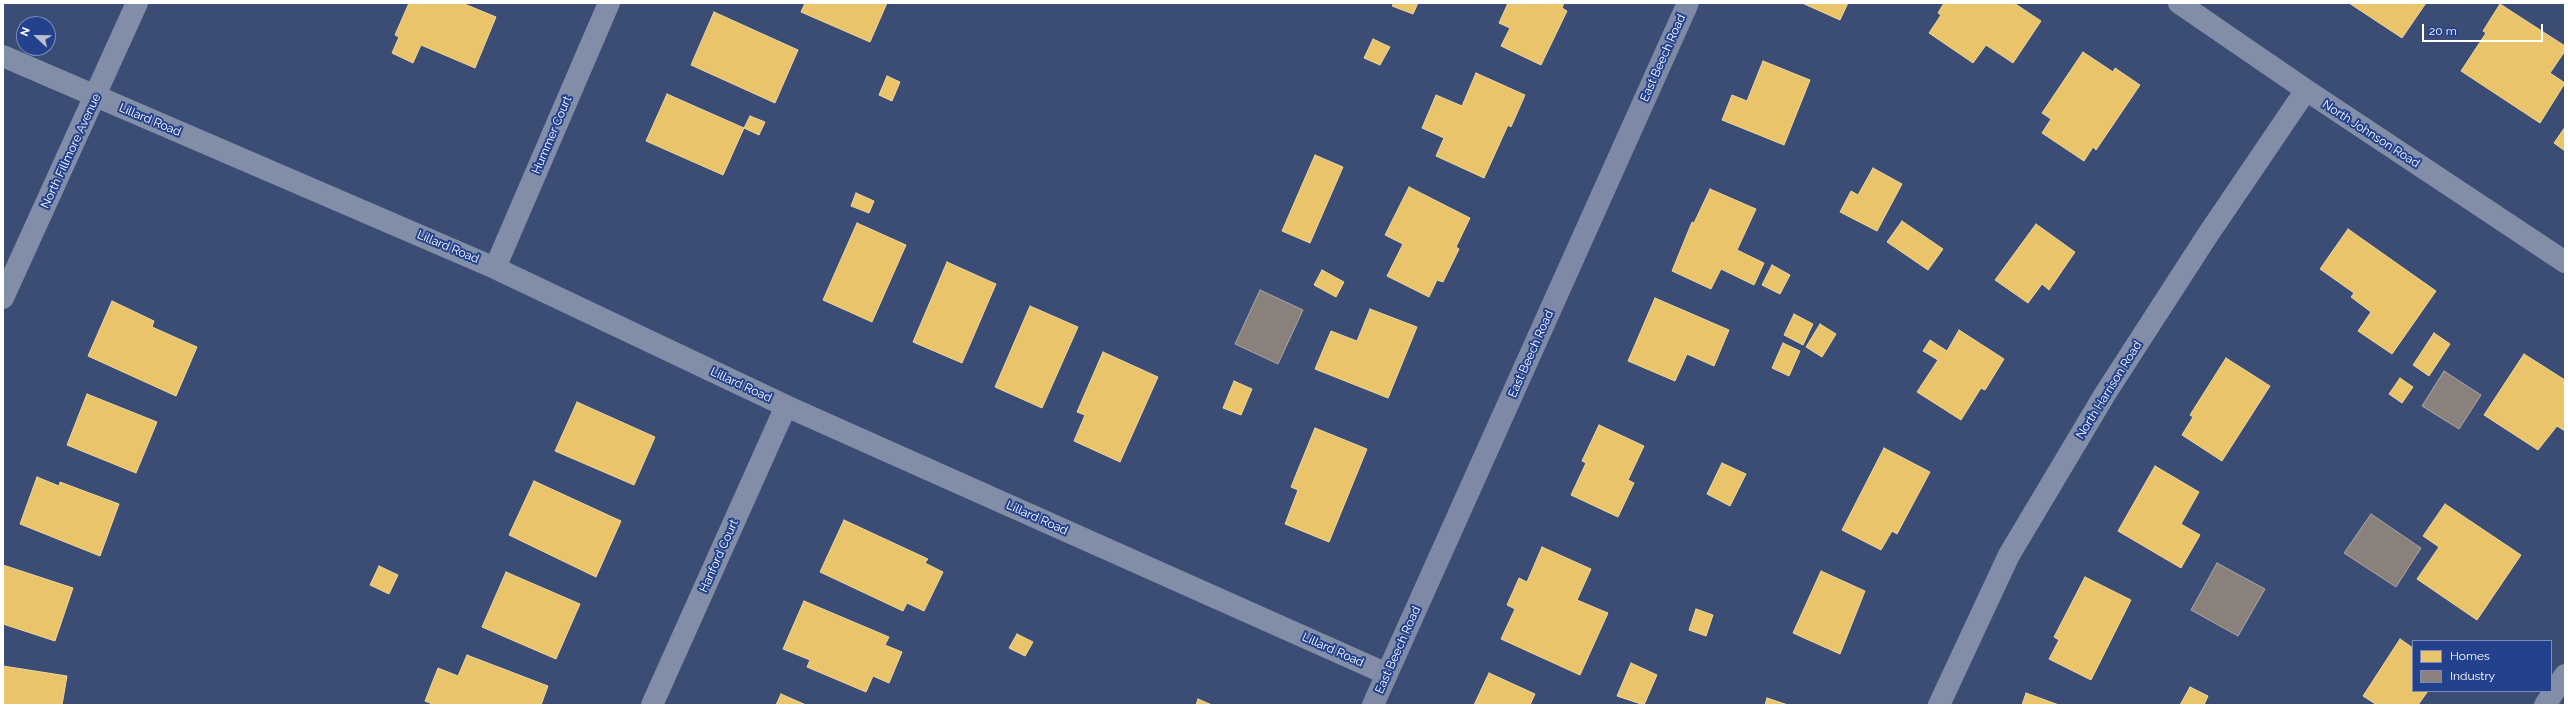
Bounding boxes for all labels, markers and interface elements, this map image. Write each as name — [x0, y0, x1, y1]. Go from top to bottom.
street label: East Beech Road — [1637, 12, 1689, 104]
north arrow — [16, 16, 56, 56]
scale bar — [2424, 16, 2545, 42]
text: 20 m — [2429, 24, 2457, 38]
text: N — [18, 25, 33, 38]
street label: North Fillmore Avenue — [38, 91, 104, 211]
street label: Hummer Court — [529, 94, 575, 176]
street label: North Johnson Road — [2320, 97, 2422, 171]
street label: Lillard Road — [117, 100, 183, 140]
street label: Lillard Road — [415, 227, 481, 267]
street label: East Beech Road — [1505, 308, 1557, 400]
street label: North Harrison Road — [2073, 338, 2145, 442]
street label: Lillard Road — [708, 365, 774, 405]
street label: Lillard Road — [1004, 498, 1070, 538]
street label: Hanford Court — [696, 517, 742, 595]
street label: East Beech Road — [1372, 604, 1424, 696]
street label: Lillard Road — [1300, 630, 1366, 670]
legend — [2412, 640, 2552, 692]
text: Homes — [2450, 649, 2490, 663]
text: Industry — [2450, 669, 2495, 683]

